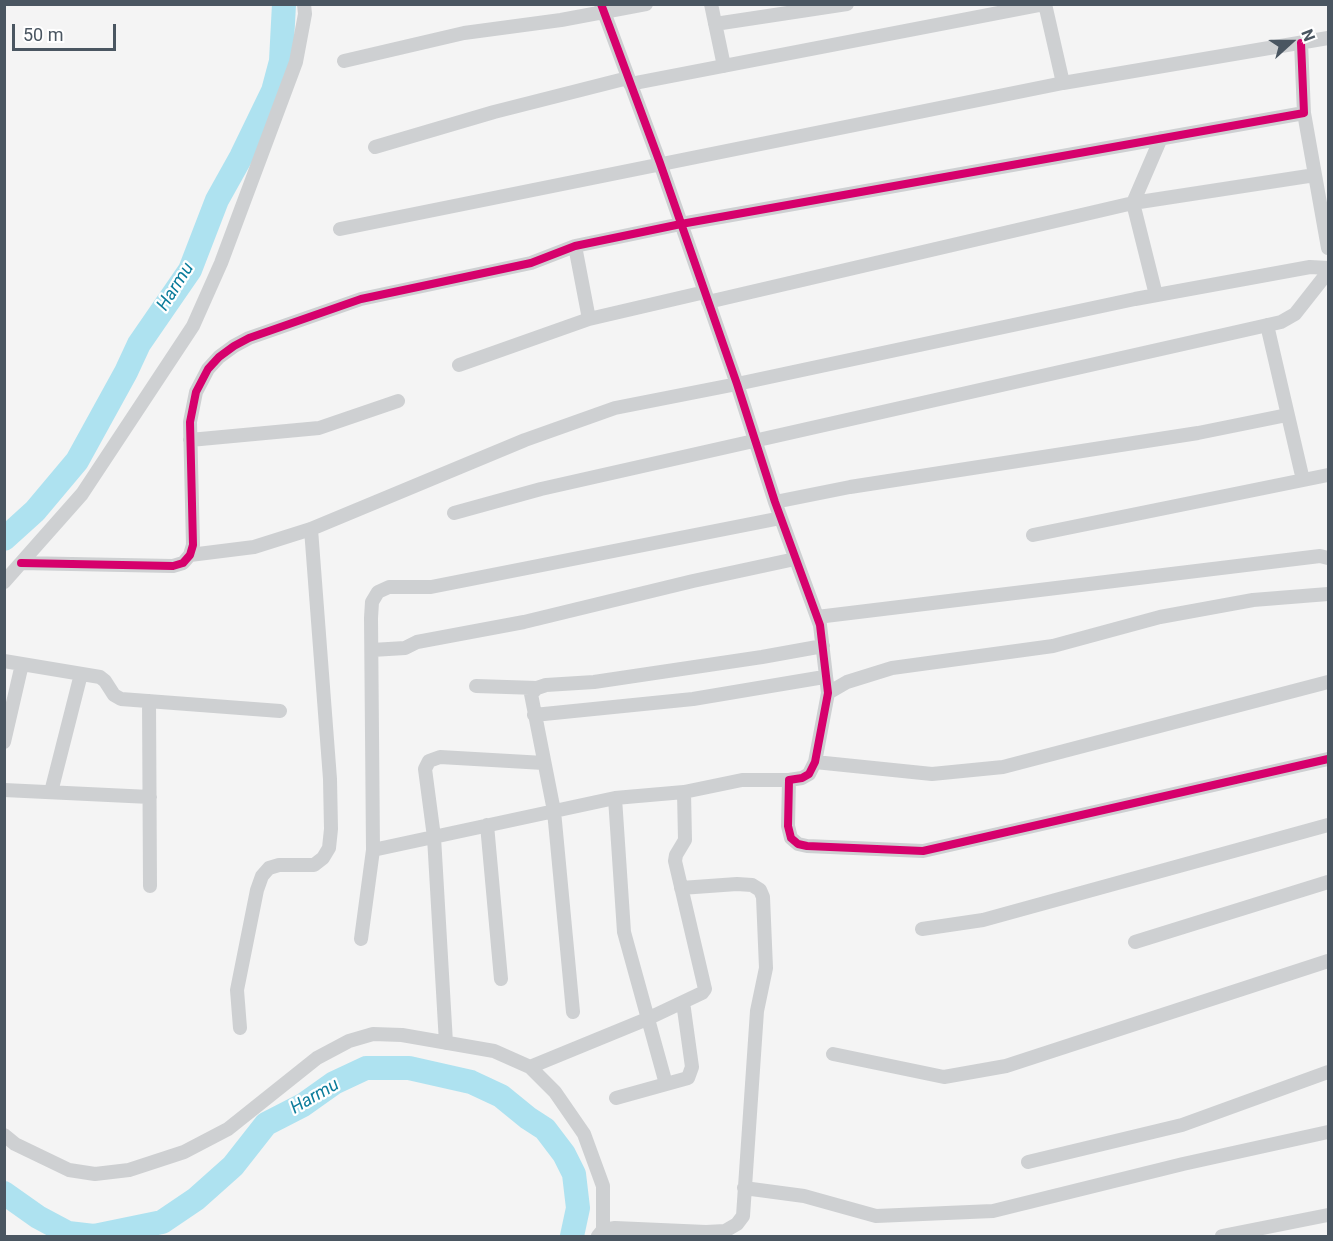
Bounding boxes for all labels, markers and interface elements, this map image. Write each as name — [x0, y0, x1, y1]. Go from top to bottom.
scale bar — [15, 12, 118, 50]
north arrow — [1261, 12, 1321, 72]
text: 50 m — [23, 24, 63, 45]
text: N — [1297, 27, 1319, 44]
water label: Harmu — [153, 259, 199, 315]
water label: Harmu — [287, 1074, 343, 1120]

